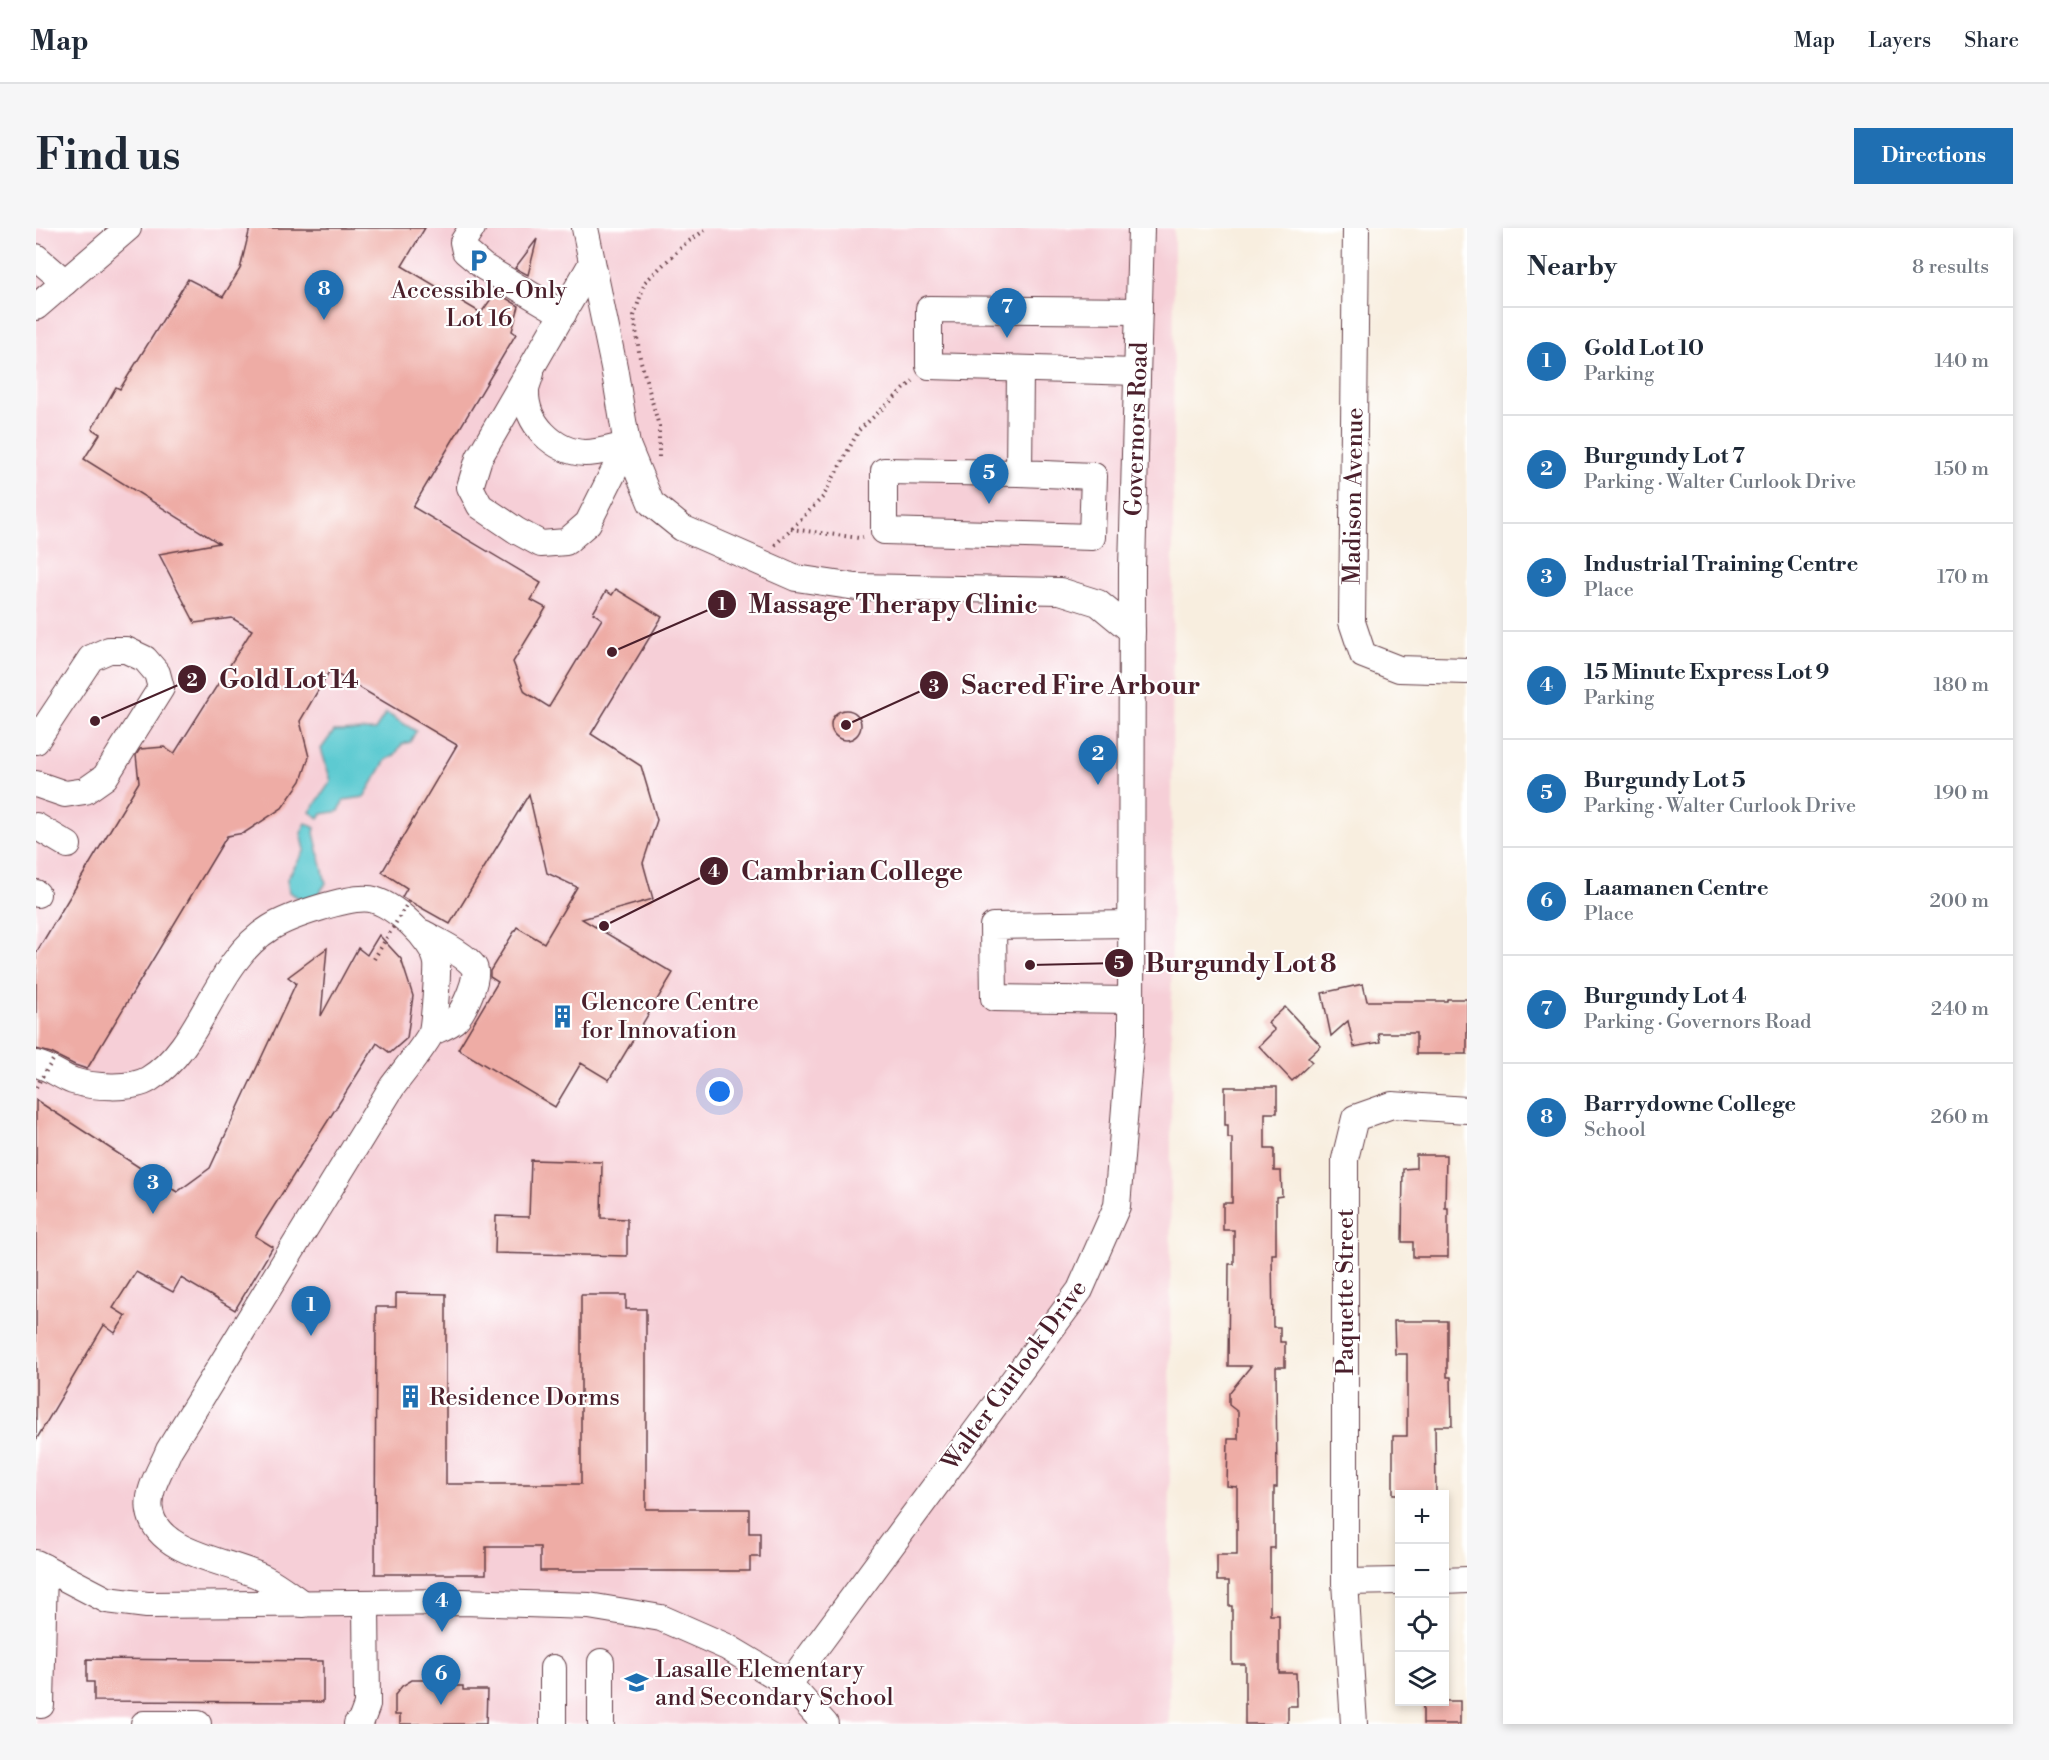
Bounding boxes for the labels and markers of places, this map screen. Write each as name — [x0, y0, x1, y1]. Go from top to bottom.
parking icon: Accessible-Only Lot 16 — [466, 247, 492, 273]
pin: 8 — [304, 270, 344, 320]
place label: Accessible-Only Lot 16 — [390, 276, 567, 334]
pin: 7 — [988, 288, 1026, 338]
pin: 5 — [970, 454, 1008, 504]
callout: Massage Therapy Clinic — [707, 582, 1050, 626]
callout: Gold Lot 14 — [177, 657, 370, 701]
callout: Sacred Fire Arbour — [919, 663, 1212, 707]
pin: 2 — [1078, 736, 1118, 785]
callout: Cambrian College — [699, 849, 975, 893]
callout: Burgundy Lot 8 — [1104, 941, 1349, 985]
place label: Glencore Centre for Innovation — [581, 988, 759, 1046]
building icon: Glencore Centre for Innovation — [550, 1003, 576, 1029]
pin: 3 — [134, 1164, 172, 1214]
pin: 1 — [292, 1286, 330, 1336]
place label: Residence Dorms — [429, 1383, 620, 1413]
building icon: Residence Dorms — [398, 1384, 424, 1410]
pin: 4 — [422, 1582, 462, 1632]
place label: Lasalle Elementary and Secondary School — [655, 1655, 894, 1713]
pin: 6 — [422, 1656, 460, 1705]
school or university icon: Lasalle Elementary and Secondary School — [624, 1670, 650, 1696]

